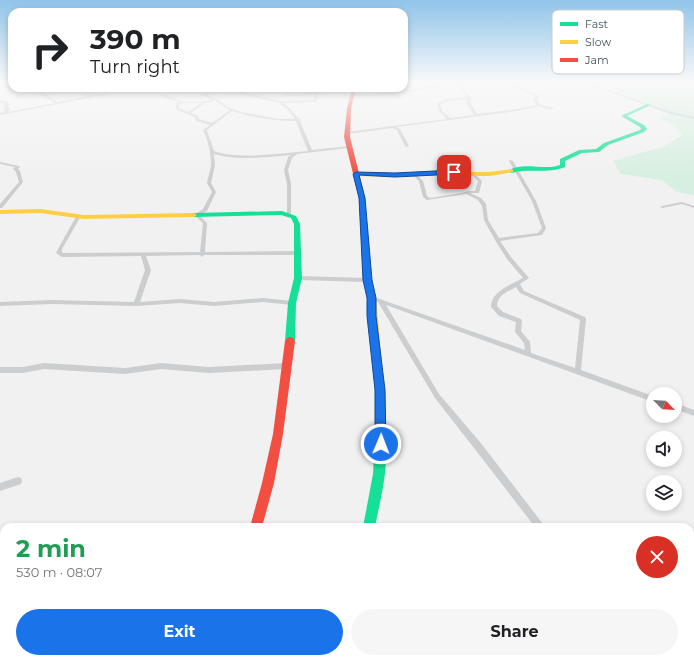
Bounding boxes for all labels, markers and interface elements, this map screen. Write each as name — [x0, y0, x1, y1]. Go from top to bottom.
legend — [552, 10, 684, 74]
text: Fast — [585, 17, 609, 31]
text: 390 m — [90, 22, 181, 56]
icon: right — [24, 24, 76, 76]
text: Slow — [585, 35, 611, 49]
text: Jam — [584, 53, 609, 67]
text: Turn right — [90, 56, 180, 78]
pin — [437, 155, 471, 189]
icon: arrive — [443, 161, 465, 183]
north arrow — [646, 387, 682, 423]
map controls — [646, 387, 682, 511]
position arrow — [360, 423, 402, 465]
button: sound — [646, 431, 682, 467]
button: layers — [646, 475, 682, 511]
text: 2 min — [16, 534, 86, 563]
button: close — [636, 536, 678, 578]
text: 530 m · 08:07 — [16, 564, 102, 580]
button: Exit — [16, 609, 343, 655]
button: Share — [351, 609, 678, 655]

